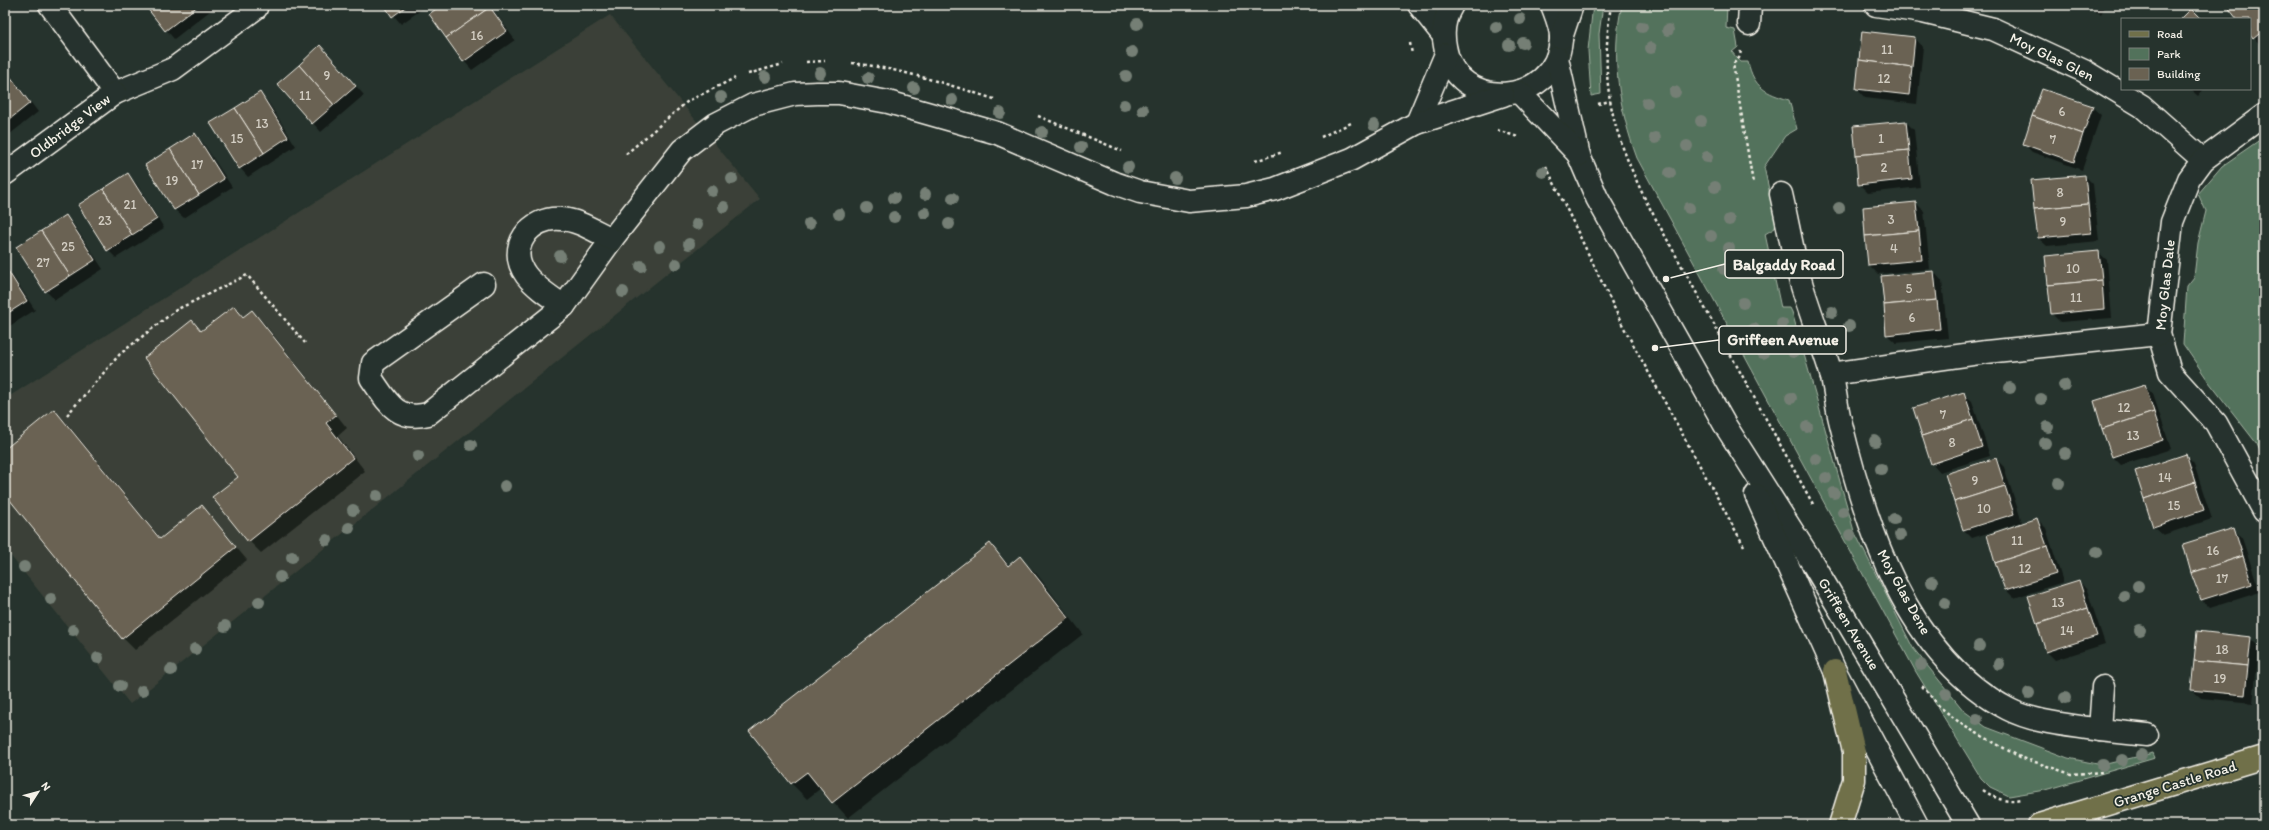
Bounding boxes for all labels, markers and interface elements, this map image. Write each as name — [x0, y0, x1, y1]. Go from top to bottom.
legend — [2121, 18, 2251, 90]
text: Road — [2157, 27, 2183, 41]
house number: 16 — [471, 28, 484, 43]
street label: Moy Glas Glen — [2007, 29, 2097, 85]
house number: 11 — [1881, 42, 1893, 57]
text: Park — [2157, 47, 2181, 61]
text: Building — [2157, 67, 2201, 81]
house number: 9 — [324, 68, 331, 83]
house number: 12 — [1878, 71, 1891, 86]
house number: 11 — [299, 88, 311, 103]
street label: Oldbridge View — [26, 90, 114, 162]
house number: 6 — [2059, 104, 2066, 119]
house number: 13 — [255, 116, 269, 131]
house number: 15 — [231, 131, 244, 146]
house number: 1 — [1878, 131, 1884, 146]
house number: 7 — [2050, 132, 2057, 147]
house number: 17 — [191, 157, 204, 172]
house number: 2 — [1881, 160, 1888, 175]
house number: 19 — [166, 173, 179, 188]
house number: 8 — [2056, 185, 2064, 200]
house number: 21 — [124, 197, 136, 212]
house number: 3 — [1887, 212, 1895, 227]
house number: 23 — [98, 213, 112, 228]
house number: 9 — [2060, 214, 2067, 229]
house number: 25 — [61, 239, 75, 254]
street label: Moy Glas Dale — [2151, 239, 2179, 331]
house number: 4 — [1890, 241, 1898, 256]
callout: Balgaddy Road — [1725, 250, 1843, 278]
house number: 27 — [36, 255, 50, 270]
text: Balgaddy Road — [1733, 255, 1836, 275]
house number: 10 — [2066, 261, 2080, 276]
house number: 5 — [1906, 281, 1913, 296]
house number: 11 — [2070, 290, 2082, 305]
house number: 6 — [1909, 310, 1916, 325]
callout: Griffeen Avenue — [1719, 326, 1846, 354]
text: Griffeen Avenue — [1727, 330, 1839, 349]
house number: 12 — [2118, 400, 2131, 415]
house number: 7 — [1940, 407, 1947, 422]
house number: 13 — [2126, 428, 2140, 443]
house number: 8 — [1948, 435, 1956, 450]
house number: 14 — [2158, 470, 2172, 485]
house number: 9 — [1972, 473, 1979, 488]
house number: 15 — [2168, 498, 2181, 513]
house number: 10 — [1977, 501, 1991, 516]
house number: 11 — [2011, 533, 2023, 548]
house number: 16 — [2207, 543, 2220, 558]
street label: Moy Glas Dene — [1873, 546, 1935, 638]
house number: 12 — [2019, 561, 2032, 576]
house number: 17 — [2216, 571, 2229, 586]
street label: Griffeen Avenue — [1814, 575, 1884, 673]
house number: 13 — [2051, 595, 2065, 610]
house number: 14 — [2060, 623, 2074, 638]
house number: 18 — [2215, 642, 2229, 657]
house number: 19 — [2214, 671, 2227, 686]
street label: Grange Castle Road — [2111, 757, 2239, 811]
north arrow — [18, 772, 58, 812]
text: N — [38, 780, 53, 793]

